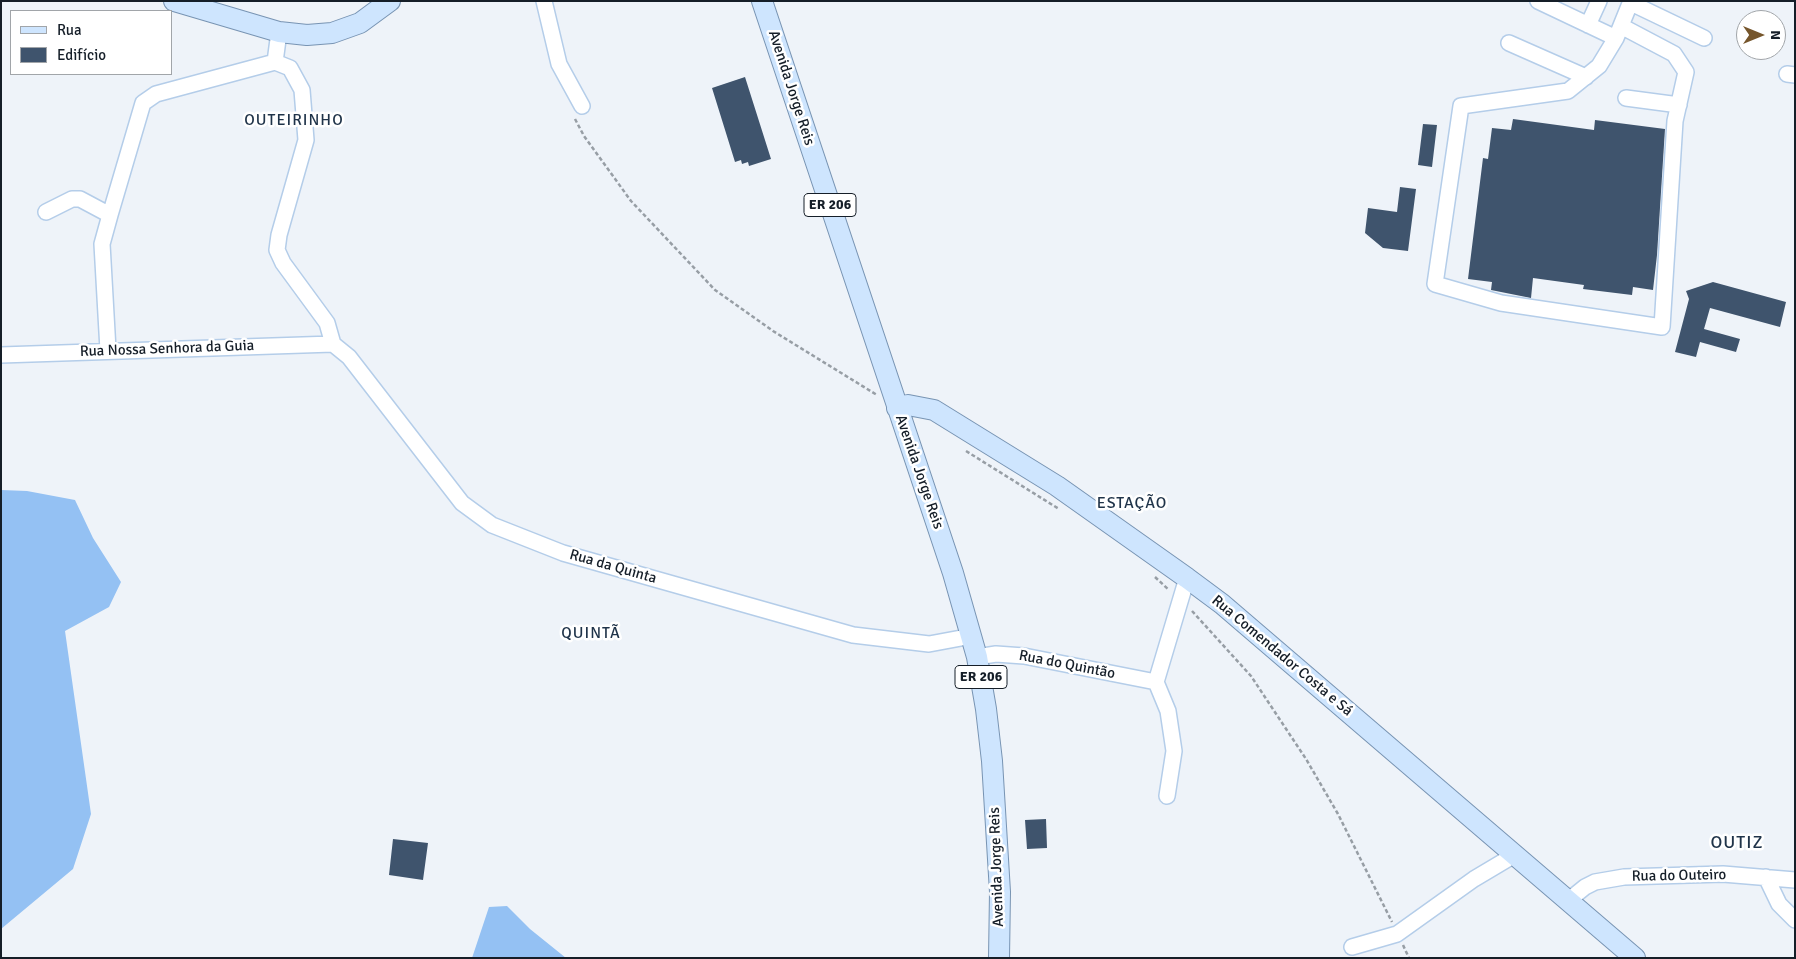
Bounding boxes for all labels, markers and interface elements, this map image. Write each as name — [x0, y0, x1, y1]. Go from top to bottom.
legend — [10, 10, 172, 75]
north arrow — [1736, 10, 1786, 60]
text: Rua — [57, 21, 82, 39]
street label: Avenida Jorge Reis — [764, 28, 818, 148]
text: N — [1767, 30, 1784, 40]
text: Edifício — [57, 46, 106, 64]
district label: OUTEIRINHO — [243, 111, 345, 131]
road number: ER 206 — [804, 194, 856, 216]
street label: Rua Nossa Senhora da Guia — [80, 337, 254, 361]
street label: Avenida Jorge Reis — [891, 412, 947, 532]
district label: ESTAÇÃO — [1096, 494, 1168, 514]
street label: Rua da Quinta — [567, 546, 659, 588]
street label: Rua Comendador Costa e Sá — [1208, 592, 1356, 720]
district label: QUINTÃ — [561, 624, 621, 644]
street label: Rua do Quintão — [1017, 647, 1117, 683]
road number: ER 206 — [955, 666, 1007, 689]
street label: Avenida Jorge Reis — [986, 807, 1008, 927]
district label: OUTIZ — [1710, 832, 1764, 854]
street label: Rua do Outeiro — [1632, 866, 1726, 886]

